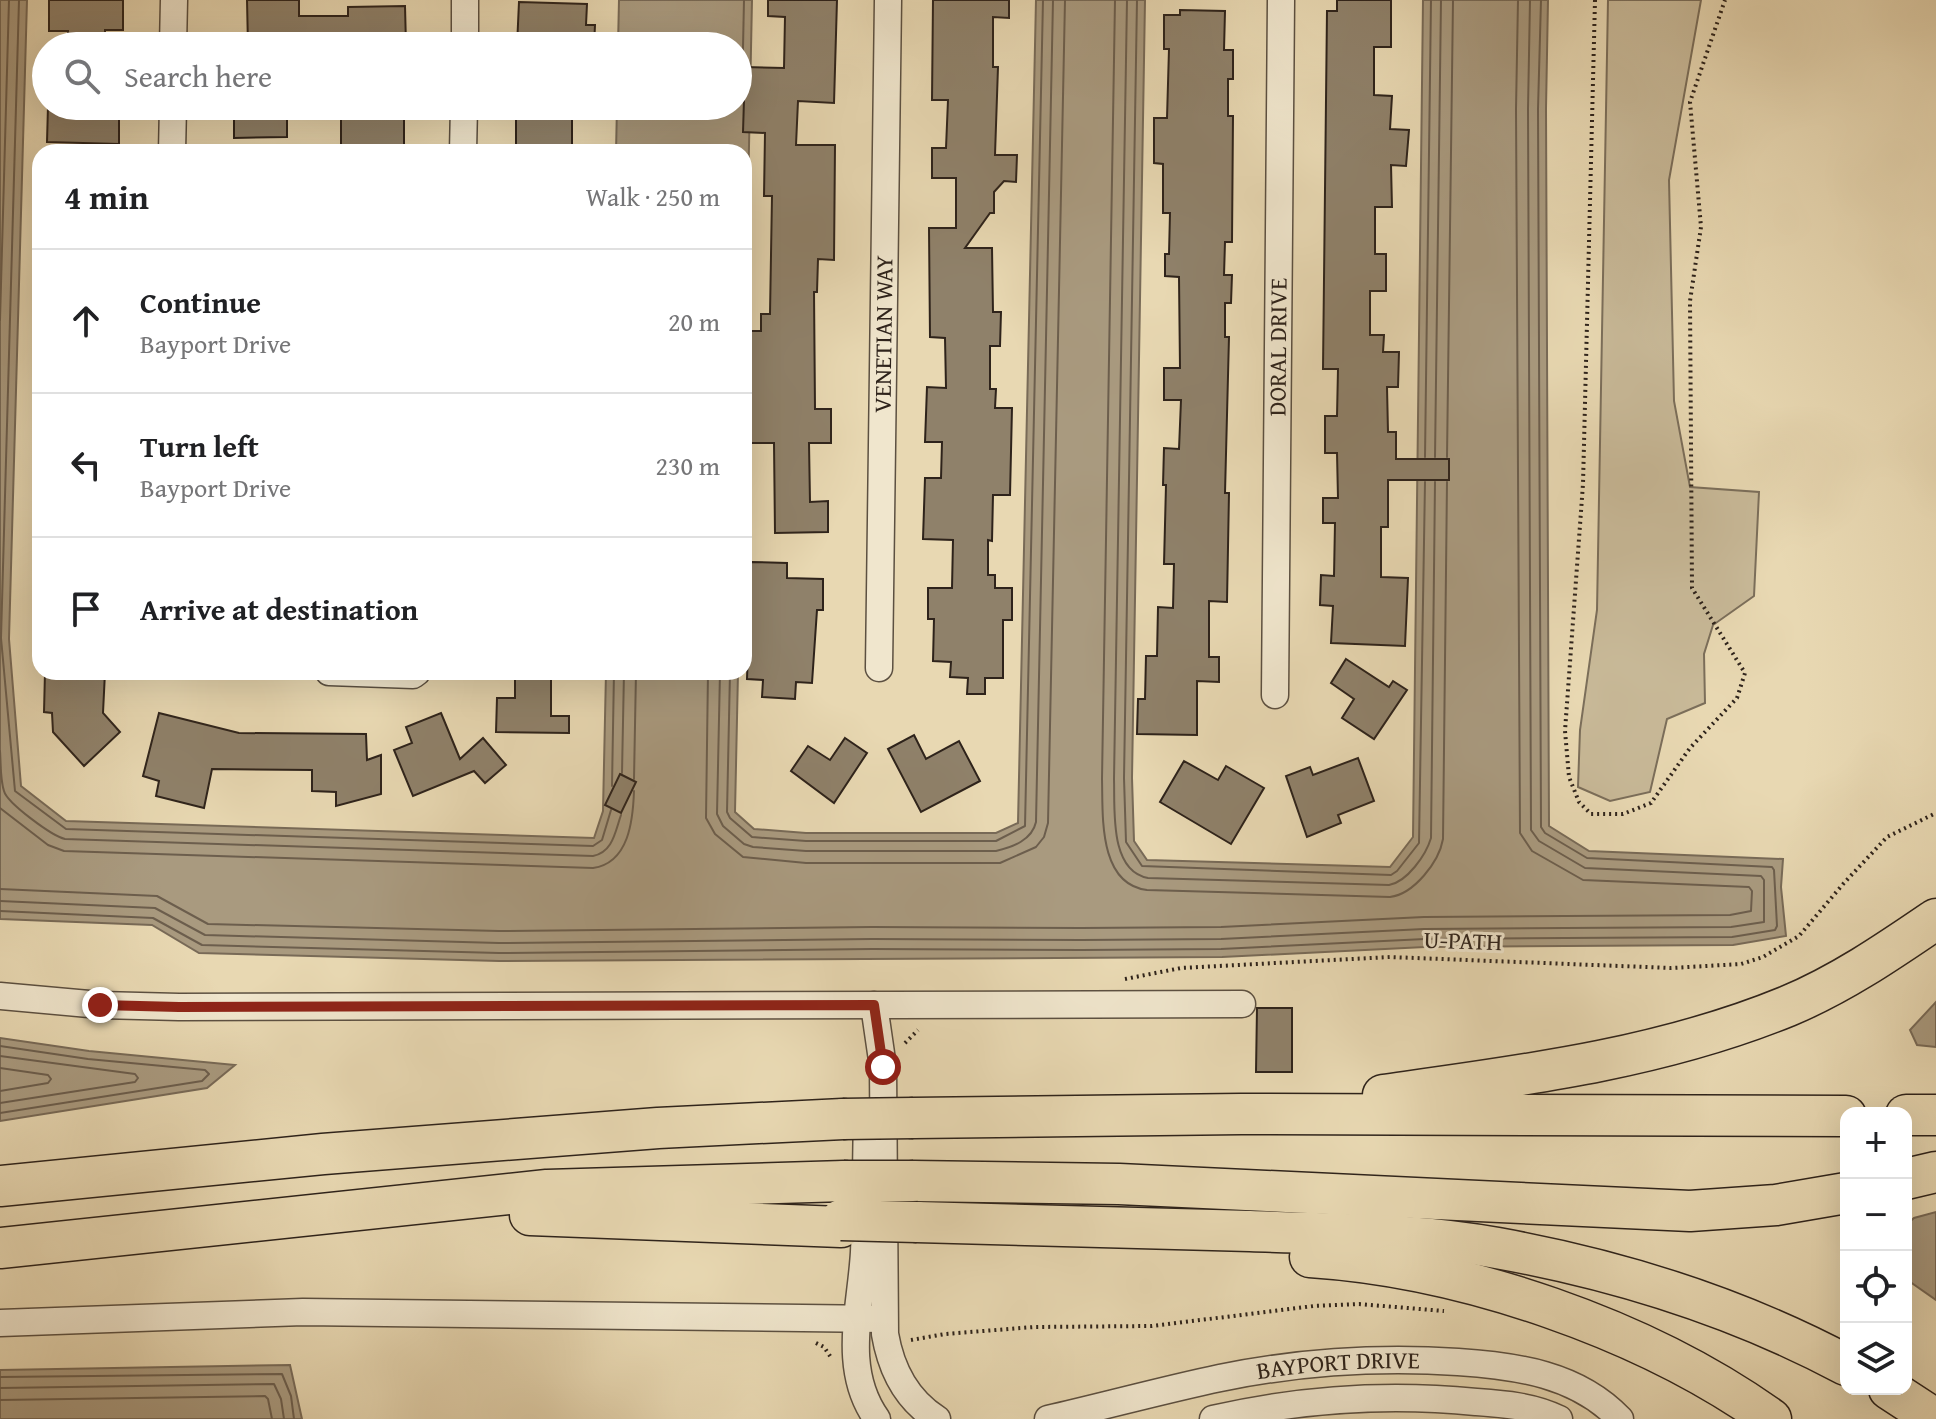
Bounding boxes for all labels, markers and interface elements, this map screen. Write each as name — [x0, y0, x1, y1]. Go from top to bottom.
search box — [32, 32, 752, 120]
icon: search — [60, 54, 104, 98]
text: Search here — [124, 54, 272, 98]
text: 4 min — [64, 172, 149, 221]
text: Walk · 250 m — [586, 177, 720, 216]
street label: VENETIAN WAY — [864, 255, 902, 413]
street label: DORAL DRIVE — [1259, 278, 1296, 416]
text: Continue — [140, 280, 261, 324]
icon: ahead — [64, 299, 108, 343]
text: 20 m — [668, 302, 720, 341]
text: Bayport Drive — [140, 324, 291, 363]
text: Turn left — [140, 424, 259, 468]
icon: left — [64, 443, 108, 487]
text: 230 m — [655, 446, 720, 485]
text: Bayport Drive — [140, 468, 291, 507]
icon: arrive — [64, 587, 108, 631]
text: Arrive at destination — [140, 587, 418, 631]
street label: U-PATH — [1423, 922, 1503, 959]
route end — [82, 987, 118, 1023]
route start — [865, 1049, 901, 1085]
map controls — [1840, 1107, 1912, 1395]
button: + — [1840, 1107, 1912, 1179]
button: − — [1840, 1179, 1912, 1251]
button: locate — [1840, 1251, 1912, 1323]
button: layers — [1840, 1323, 1912, 1395]
street label: BAYPORT DRIVE — [1254, 1342, 1420, 1388]

